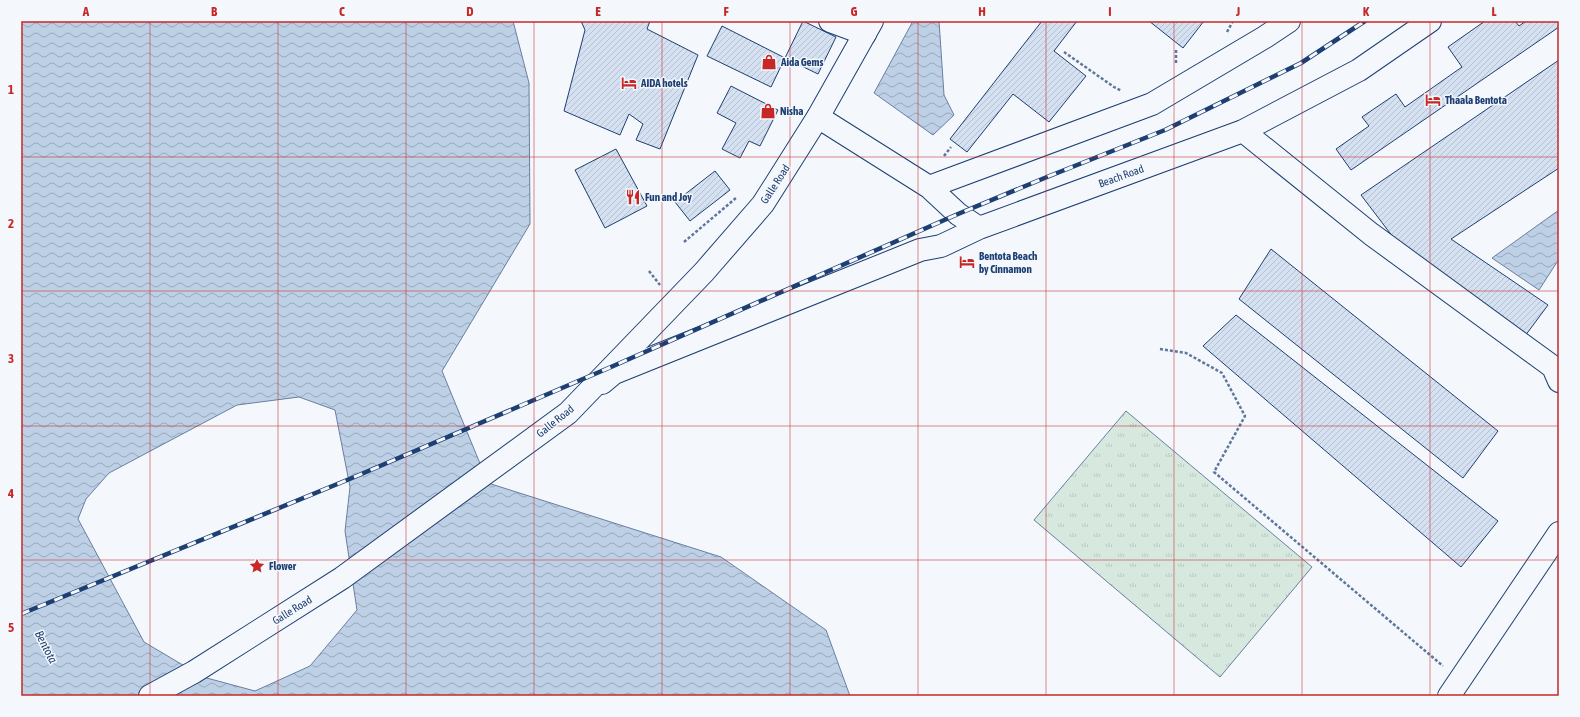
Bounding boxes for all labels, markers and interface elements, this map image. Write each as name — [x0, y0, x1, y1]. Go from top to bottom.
text: A — [82, 4, 90, 19]
text: B — [211, 4, 218, 19]
text: C — [339, 4, 345, 19]
text: D — [466, 4, 474, 19]
text: E — [595, 4, 601, 19]
text: F — [723, 4, 729, 19]
text: G — [851, 4, 858, 19]
text: H — [978, 4, 986, 19]
text: I — [1108, 4, 1112, 19]
text: J — [1235, 4, 1240, 19]
text: K — [1363, 4, 1370, 19]
text: L — [1491, 4, 1497, 19]
shop icon: Aida Gems — [760, 53, 778, 71]
place label: Aida Gems — [780, 56, 823, 68]
hotel icon: AIDA hotels — [620, 74, 638, 92]
place label: AIDA hotels — [640, 77, 688, 89]
text: 1 — [8, 82, 14, 97]
hotel icon: Thaala Bentota — [1424, 91, 1442, 109]
place label: Thaala Bentota — [1445, 94, 1507, 106]
shop icon: Nisha — [759, 102, 777, 120]
place label: Nisha — [780, 105, 803, 117]
street label: Galle Road — [758, 162, 792, 206]
street label: Beach Road — [1097, 162, 1145, 190]
restaurant icon: Fun and Joy — [624, 188, 642, 206]
place label: Fun and Joy — [645, 191, 692, 203]
text: 2 — [8, 216, 14, 231]
place label: Bentota Beach by Cinnamon — [979, 250, 1037, 275]
hotel icon: Bentota Beach by Cinnamon — [958, 253, 976, 271]
text: 3 — [8, 351, 14, 366]
street label: Galle Road — [534, 402, 576, 440]
text: 4 — [7, 486, 14, 501]
place icon: Flower — [248, 557, 266, 575]
place label: Flower — [269, 560, 297, 572]
street label: Galle Road — [270, 593, 314, 627]
text: 5 — [8, 620, 14, 635]
water label: Bentota — [32, 628, 60, 666]

